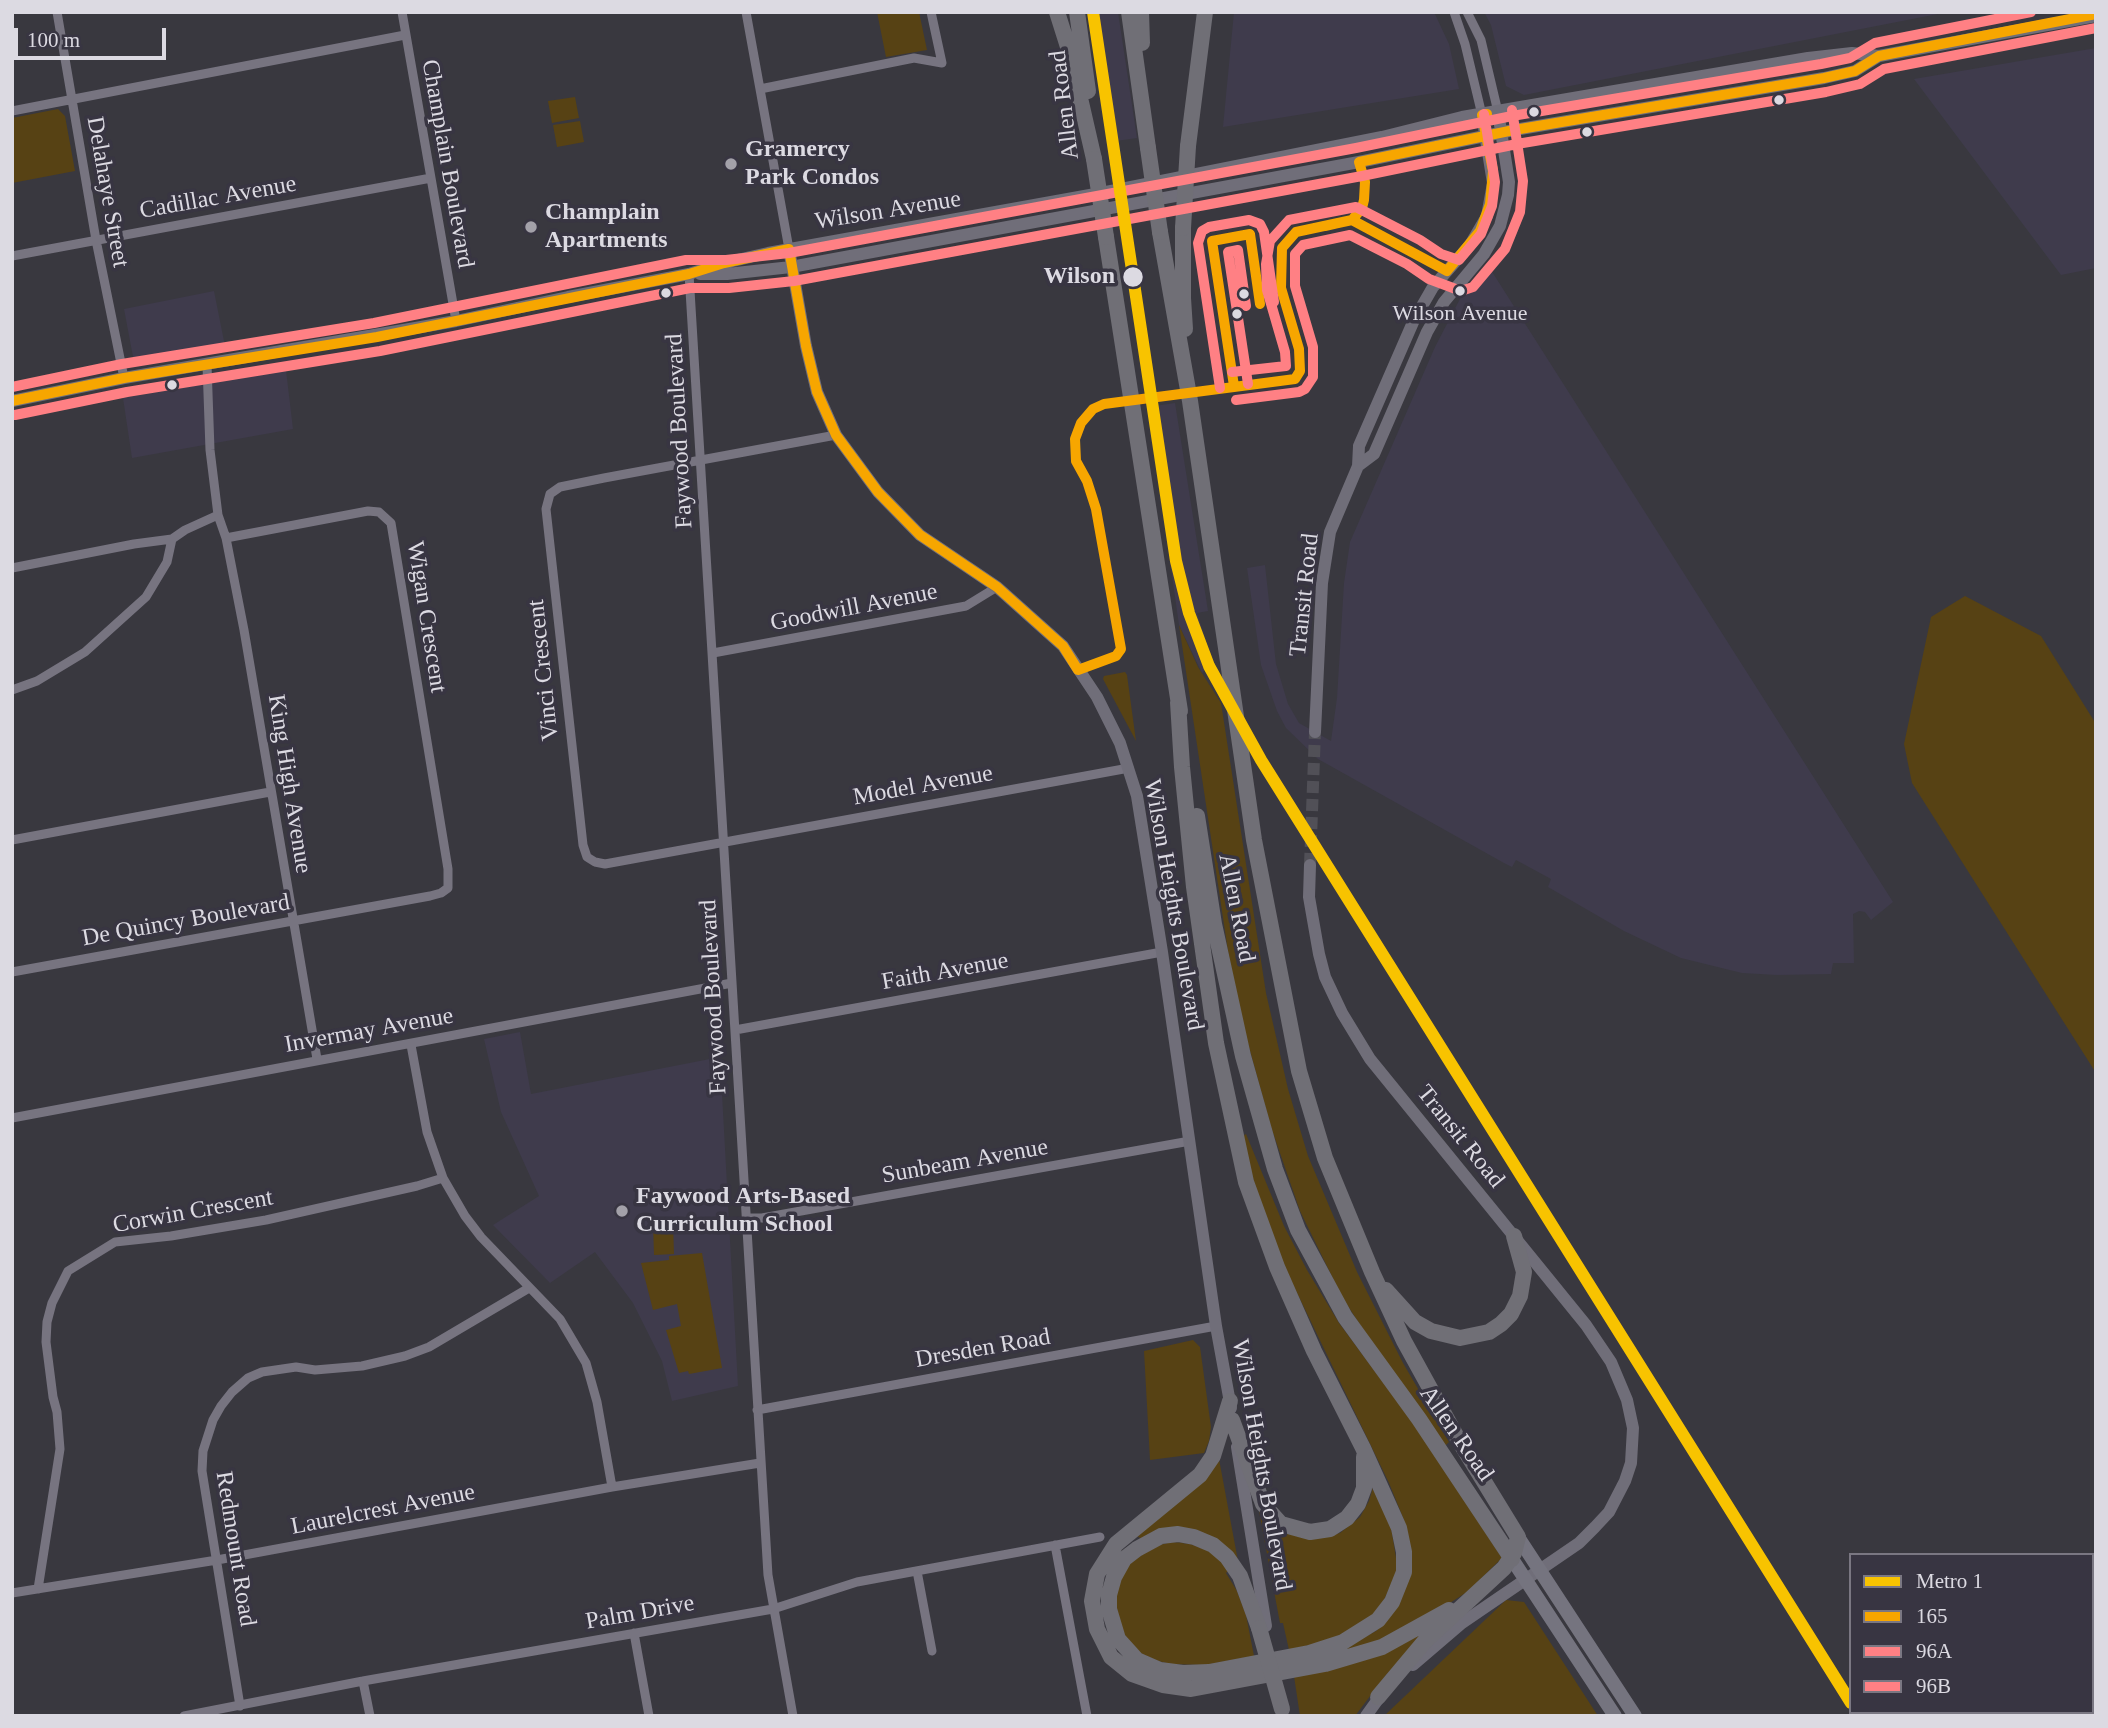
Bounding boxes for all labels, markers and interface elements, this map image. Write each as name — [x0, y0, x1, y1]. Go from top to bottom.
scale bar — [18, 14, 170, 58]
text: 100 m — [27, 28, 80, 52]
street label: Allen Road — [1044, 49, 1086, 161]
street label: Champlain Boulevard — [414, 57, 480, 271]
unlabelled marker — [1772, 93, 1786, 107]
unlabelled marker — [1527, 105, 1541, 119]
street label: Delahaye Street — [80, 114, 134, 270]
unlabelled marker — [1580, 125, 1594, 139]
place label: Gramercy Park Condos — [745, 136, 879, 192]
marker: Gramercy Park Condos — [723, 156, 739, 172]
street label: Cadillac Avenue — [137, 170, 299, 226]
street label: Wilson Avenue — [813, 185, 963, 237]
place label: Champlain Apartments — [545, 199, 668, 255]
marker: Champlain Apartments — [523, 219, 539, 235]
place label: Wilson — [1043, 263, 1115, 291]
marker: Wilson — [1121, 265, 1145, 289]
marker: Wilson Avenue — [1453, 284, 1467, 298]
unlabelled marker — [659, 286, 673, 300]
unlabelled marker — [1237, 287, 1251, 301]
place label: Wilson Avenue — [1393, 301, 1527, 327]
unlabelled marker — [1230, 307, 1244, 321]
street label: Faywood Boulevard — [661, 333, 699, 529]
unlabelled marker — [165, 378, 179, 392]
street label: Transit Road — [1284, 532, 1326, 658]
street label: Wigan Crescent — [400, 539, 452, 695]
street label: Goodwill Avenue — [768, 578, 940, 638]
street label: Vinci Crescent — [522, 598, 566, 742]
street label: King High Avenue — [261, 692, 317, 876]
street label: Model Avenue — [851, 760, 995, 812]
street label: Wilson Heights Boulevard — [1137, 777, 1209, 1033]
street label: Allen Road — [1211, 851, 1261, 965]
street label: De Quincy Boulevard — [80, 889, 292, 953]
street label: Faywood Boulevard — [695, 899, 733, 1095]
street label: Faith Avenue — [879, 947, 1011, 997]
street label: Invermay Avenue — [282, 1002, 456, 1060]
street label: Transit Road — [1410, 1080, 1510, 1194]
street label: Sunbeam Avenue — [880, 1133, 1050, 1191]
place label: Faywood Arts-Based Curriculum School — [636, 1183, 850, 1239]
street label: Corwin Crescent — [111, 1184, 275, 1240]
marker: Faywood Arts-Based Curriculum School — [614, 1203, 630, 1219]
street label: Dresden Road — [913, 1323, 1053, 1375]
street label: Wilson Heights Boulevard — [1225, 1337, 1297, 1593]
street label: Allen Road — [1413, 1381, 1499, 1487]
street label: Redmount Road — [209, 1469, 261, 1629]
street label: Laurelcrest Avenue — [289, 1478, 477, 1542]
legend — [1849, 1553, 2094, 1714]
text: Metro 1 — [1916, 1569, 1983, 1593]
street label: Palm Drive — [583, 1589, 697, 1637]
text: 165 — [1916, 1604, 1948, 1628]
text: 96A — [1916, 1639, 1952, 1663]
text: 96B — [1916, 1674, 1951, 1698]

